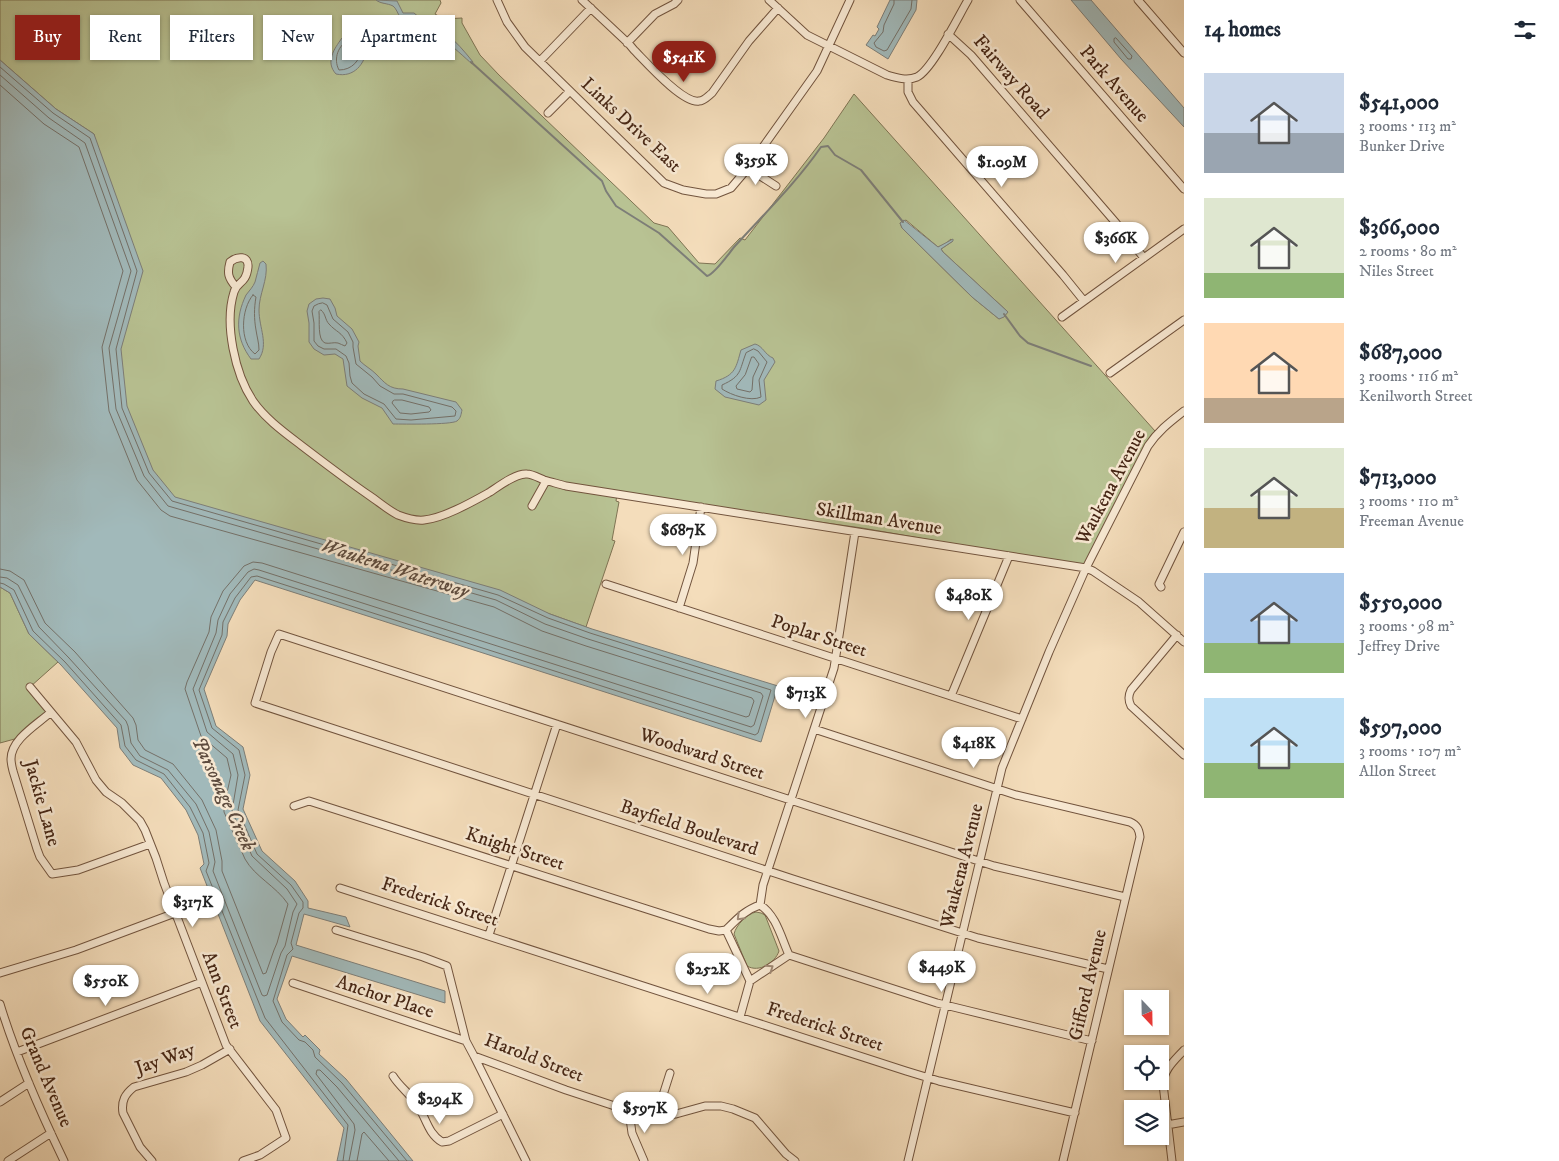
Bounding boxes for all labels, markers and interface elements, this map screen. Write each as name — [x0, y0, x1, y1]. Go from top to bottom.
chip: Buy — [15, 15, 80, 60]
chip: Rent — [90, 15, 160, 60]
chip: Filters — [170, 15, 253, 60]
chip: New — [263, 15, 332, 60]
chip: Apartment — [342, 15, 455, 60]
icon: filters — [1511, 16, 1539, 44]
text: 14 homes — [1204, 17, 1281, 43]
street label: Fairway Road — [968, 30, 1054, 124]
pin: $541K — [649, 41, 719, 83]
street label: Park Avenue — [1074, 41, 1154, 127]
text: $541K — [663, 47, 705, 67]
street label: Links Drive East — [576, 73, 686, 177]
text: $541,000 — [1359, 90, 1439, 116]
icon: home — [1244, 93, 1304, 153]
text: 3 rooms · 113 m² — [1359, 116, 1456, 136]
text: Bunker Drive — [1359, 136, 1445, 156]
pin: $359K — [721, 144, 791, 186]
pin: $1.09M — [961, 146, 1043, 188]
text: $359K — [735, 150, 777, 170]
text: $1.09M — [977, 152, 1027, 172]
text: $366,000 — [1359, 215, 1440, 241]
icon: home — [1244, 218, 1304, 278]
pin: $366K — [1081, 222, 1151, 264]
text: $366K — [1095, 228, 1137, 248]
text: 2 rooms · 80 m² — [1359, 241, 1457, 261]
text: Niles Street — [1359, 261, 1434, 281]
text: $687,000 — [1359, 340, 1442, 366]
icon: home — [1244, 343, 1304, 403]
text: 3 rooms · 116 m² — [1359, 366, 1458, 386]
text: Kenilworth Street — [1359, 386, 1473, 406]
street label: Waukena Avenue — [1070, 425, 1151, 550]
text: $713,000 — [1359, 465, 1437, 491]
icon: home — [1244, 468, 1304, 528]
text: 3 rooms · 110 m² — [1359, 491, 1458, 511]
street label: Skillman Avenue — [815, 498, 944, 540]
text: Freeman Avenue — [1359, 511, 1464, 531]
pin: $687K — [648, 514, 718, 556]
text: $687K — [661, 520, 705, 540]
water label: Waukena Waterway — [318, 533, 473, 605]
pin: $480K — [934, 578, 1004, 621]
text: $480K — [946, 585, 992, 605]
text: $550,000 — [1359, 590, 1442, 616]
icon: home — [1244, 593, 1304, 653]
street label: Poplar Street — [768, 610, 870, 662]
text: 3 rooms · 98 m² — [1359, 616, 1454, 636]
text: Jeffrey Drive — [1359, 636, 1440, 656]
pin: $713K — [771, 676, 841, 719]
text: $713K — [786, 683, 826, 703]
text: $597,000 — [1359, 715, 1442, 741]
icon: home — [1244, 718, 1304, 778]
street label: Woodward Street — [636, 723, 767, 785]
pin: $418K — [939, 726, 1009, 769]
water label: Parsonage Creek — [186, 733, 261, 856]
text: $418K — [952, 733, 996, 753]
text: 3 rooms · 107 m² — [1359, 741, 1461, 761]
street label: Jackie Lane — [18, 755, 65, 849]
text: Allon Street — [1359, 761, 1436, 781]
street label: Bayfield Boulevard — [617, 795, 761, 861]
street label: Waukena Avenue — [935, 801, 989, 932]
street label: Knight Street — [463, 822, 567, 876]
street label: Frederick Street — [379, 872, 501, 932]
pin: $317K — [158, 886, 228, 928]
text: $317K — [173, 892, 213, 912]
one-way arrow — [736, 911, 745, 920]
street label: Gifford Avenue — [1064, 927, 1112, 1043]
street label: Ann Street — [197, 948, 247, 1032]
pin: $449K — [907, 950, 977, 993]
pin: $252K — [673, 952, 743, 995]
text: $449K — [919, 957, 965, 977]
text: $252K — [686, 959, 730, 979]
pin: $550K — [71, 964, 141, 1007]
one-way arrow — [764, 965, 773, 974]
street label: Anchor Place — [333, 970, 437, 1024]
text: $550K — [84, 971, 128, 991]
north arrow — [1124, 990, 1169, 1035]
map controls — [1124, 990, 1169, 1145]
street label: Frederick Street — [764, 997, 886, 1057]
street label: Grand Avenue — [15, 1023, 77, 1131]
street label: Harold Street — [481, 1029, 587, 1087]
street label: Jay Way — [130, 1038, 199, 1081]
button: locate — [1124, 1045, 1169, 1090]
pin: $294K — [405, 1082, 475, 1125]
text: $294K — [417, 1089, 463, 1109]
pin: $597K — [610, 1092, 680, 1134]
text: $597K — [623, 1098, 667, 1118]
button: layers — [1124, 1100, 1169, 1145]

